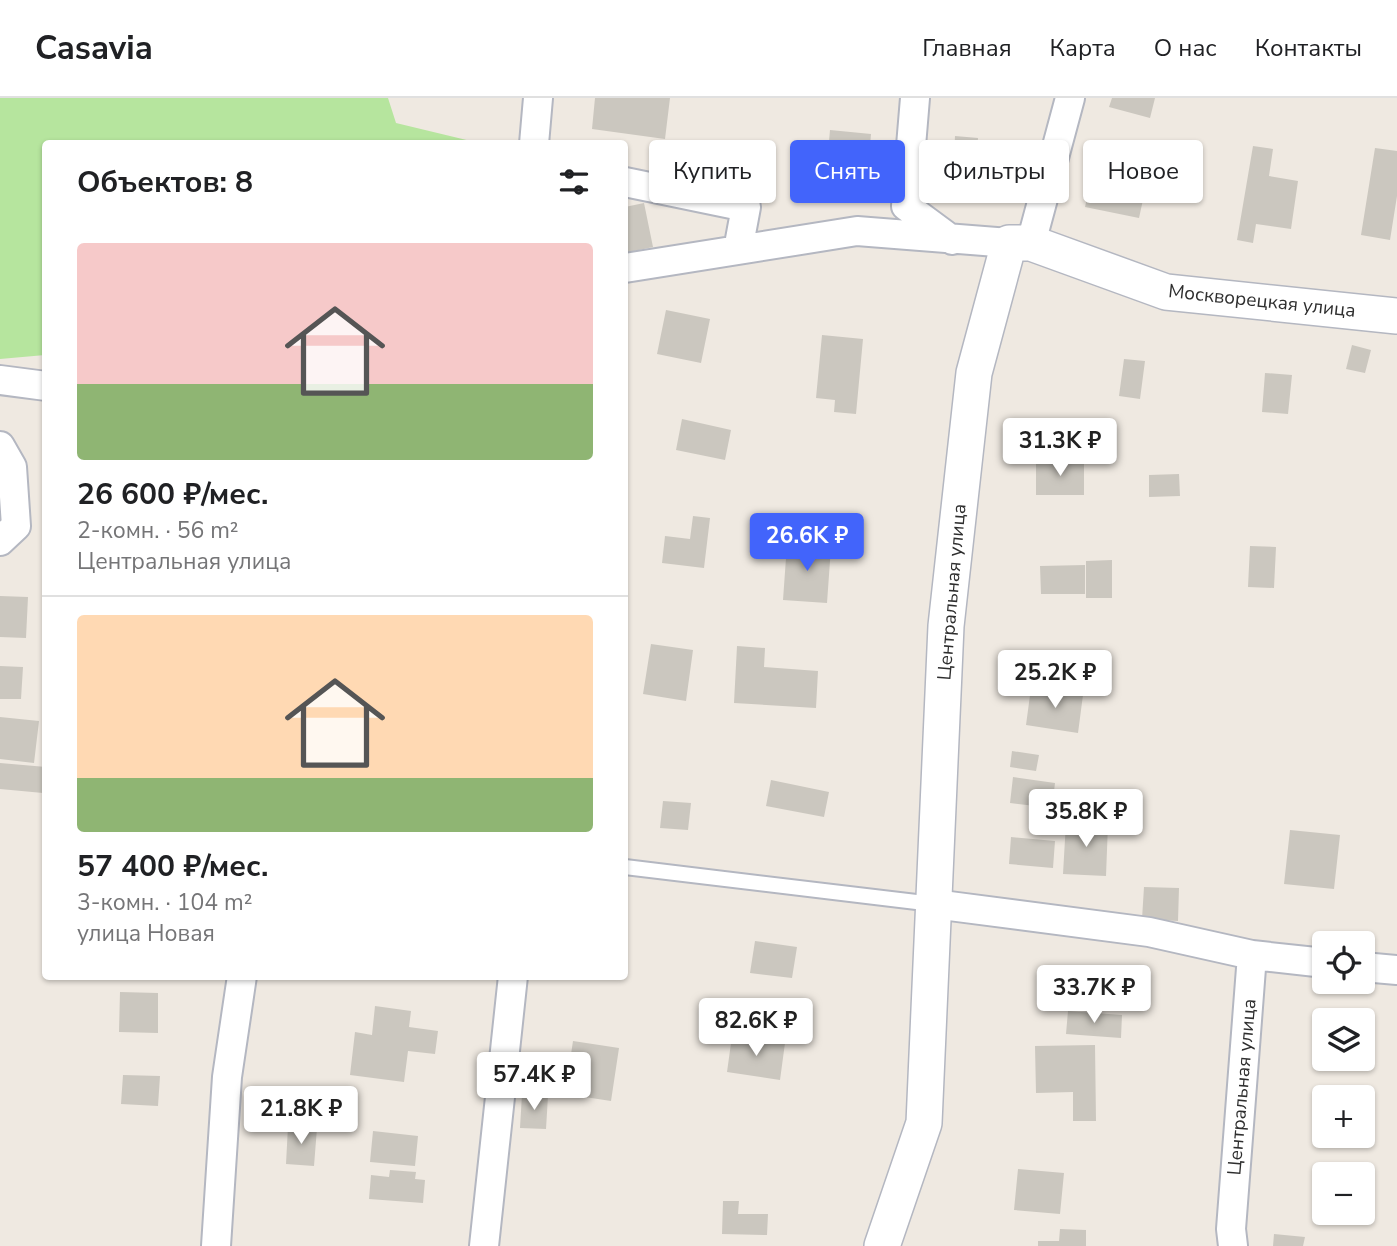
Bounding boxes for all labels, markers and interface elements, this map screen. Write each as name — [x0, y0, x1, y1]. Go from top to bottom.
text: Casavia — [35, 26, 153, 71]
text: Главная — [922, 32, 1012, 64]
text: Карта — [1050, 32, 1116, 64]
text: О нас — [1154, 32, 1217, 64]
text: Контакты — [1255, 32, 1362, 64]
chip: Купить — [649, 140, 776, 203]
chip: Снять — [790, 140, 905, 203]
chip: Фильтры — [919, 140, 1069, 203]
chip: Новое — [1083, 140, 1203, 203]
text: Объектов: 8 — [77, 162, 253, 203]
icon: filters — [555, 163, 593, 201]
street label: Москворецкая улица — [1167, 278, 1357, 324]
icon: home — [272, 288, 398, 414]
pin: 31.3K ₽ — [995, 418, 1125, 478]
text: 31.3K ₽ — [1019, 425, 1101, 456]
text: 26 600 ₽/мес. — [77, 474, 268, 515]
street label: Центральная улица — [931, 503, 973, 681]
pin: 26.6K ₽ — [742, 514, 872, 573]
text: 2-комн. · 56 m² — [77, 515, 239, 546]
text: 26.6K ₽ — [766, 520, 848, 551]
text: Центральная улица — [77, 546, 291, 577]
pin: 25.2K ₽ — [990, 650, 1120, 710]
text: 25.2K ₽ — [1014, 657, 1096, 688]
icon: home — [272, 660, 398, 786]
pin: 35.8K ₽ — [1021, 790, 1151, 849]
text: 35.8K ₽ — [1045, 796, 1127, 827]
text: 57 400 ₽/мес. — [77, 846, 268, 887]
text: 3-комн. · 104 m² — [77, 887, 252, 918]
text: улица Новая — [77, 918, 215, 949]
map controls — [1312, 931, 1375, 1225]
button: locate — [1312, 931, 1375, 994]
pin: 33.7K ₽ — [1029, 965, 1159, 1025]
text: 33.7K ₽ — [1053, 972, 1135, 1003]
pin: 82.6K ₽ — [691, 998, 821, 1058]
street label: Центральная улица — [1221, 998, 1263, 1176]
text: 82.6K ₽ — [715, 1005, 797, 1036]
button: layers — [1312, 1008, 1375, 1071]
pin: 57.4K ₽ — [469, 1052, 599, 1112]
text: 57.4K ₽ — [493, 1059, 575, 1090]
button: + — [1312, 1085, 1375, 1148]
pin: 21.8K ₽ — [236, 1086, 366, 1146]
text: 21.8K ₽ — [260, 1093, 342, 1124]
button: − — [1312, 1162, 1375, 1225]

